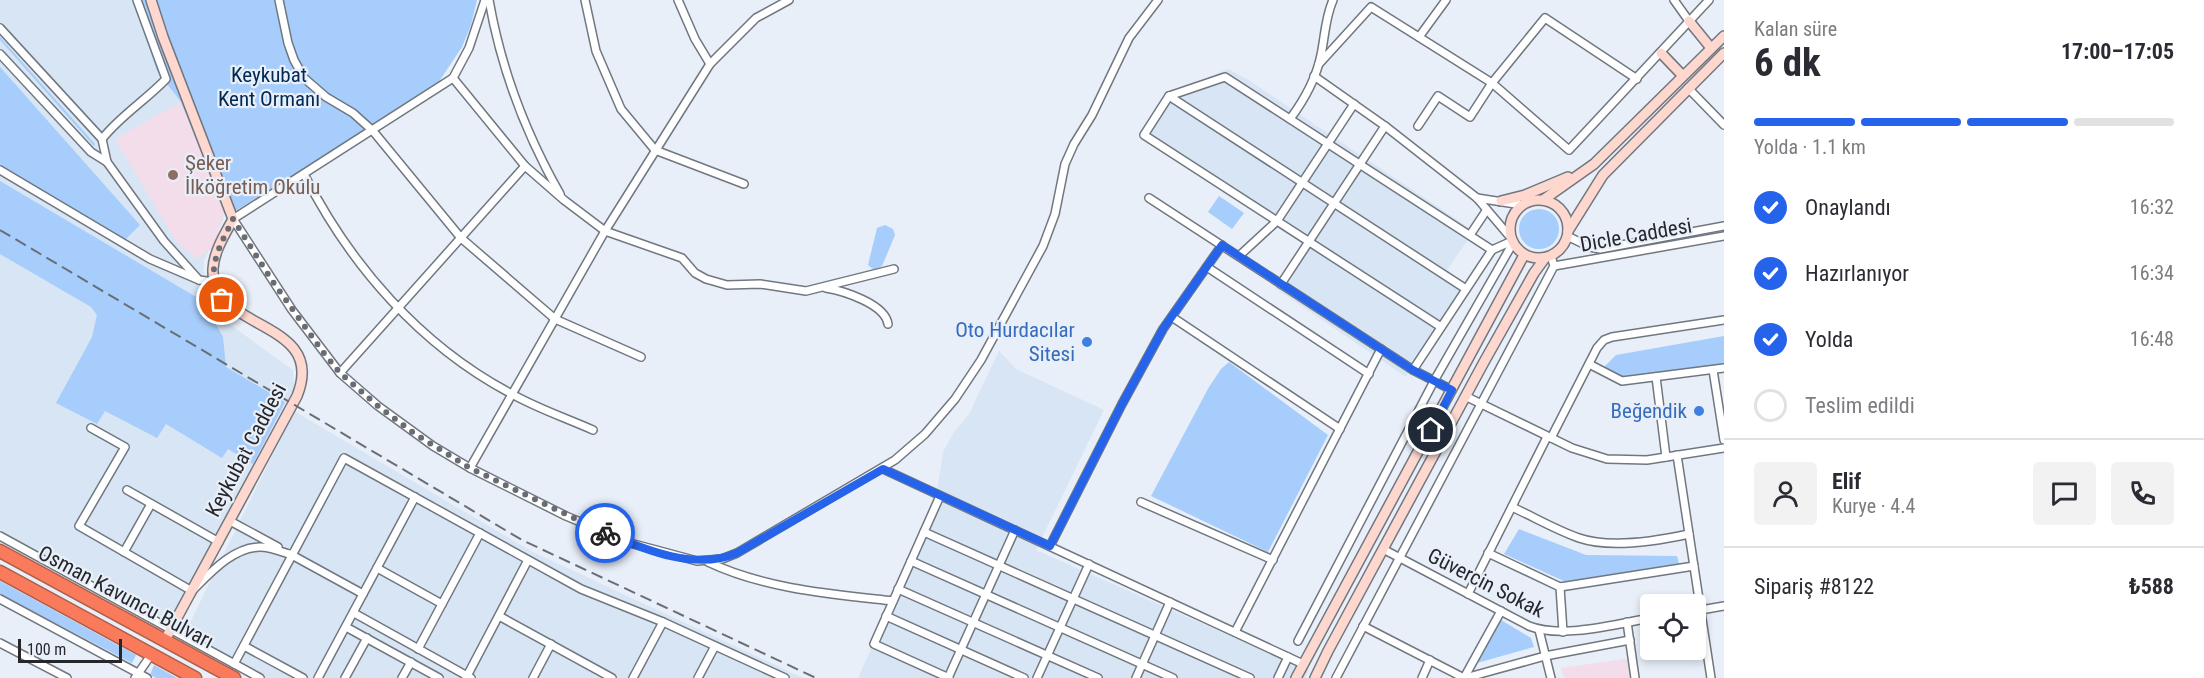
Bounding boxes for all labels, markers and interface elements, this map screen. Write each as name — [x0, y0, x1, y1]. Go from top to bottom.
text: Kalan süre — [1754, 17, 1837, 41]
text: 17:00–17:05 — [2061, 39, 2174, 64]
text: 6 dk — [1754, 40, 1821, 86]
park label: Keykubat Kent Ormanı — [218, 63, 320, 111]
text: Yolda · 1.1 km — [1754, 135, 1866, 159]
place label: Şeker İlköğretim Okulu — [185, 151, 320, 199]
marker: Şeker İlköğretim Okulu — [166, 168, 180, 182]
icon: check — [1754, 191, 1787, 224]
text: Onaylandı — [1805, 195, 1891, 220]
text: 16:32 — [2130, 195, 2174, 219]
street label: Dicle Caddesi — [1578, 213, 1694, 257]
icon: check — [1754, 257, 1787, 290]
text: Hazırlanıyor — [1805, 261, 1909, 286]
text: 16:34 — [2130, 261, 2174, 285]
pin — [196, 274, 247, 325]
icon: bag — [205, 283, 238, 316]
place label: Oto Hurdacılar Sitesi — [955, 318, 1075, 366]
icon: check — [1754, 323, 1787, 356]
text: Yolda — [1805, 327, 1853, 352]
text: 16:48 — [2130, 327, 2174, 351]
marker: Oto Hurdacılar Sitesi — [1080, 335, 1094, 349]
street label: Keykubat Caddesi — [201, 379, 291, 521]
text: Teslim edildi — [1805, 393, 1915, 418]
place label: Beğendik — [1611, 399, 1688, 423]
pin — [1405, 404, 1456, 455]
marker: Beğendik — [1692, 404, 1706, 418]
icon: home — [1414, 413, 1447, 446]
button: person — [1754, 462, 1817, 525]
button: chat — [2033, 462, 2096, 525]
button: phone — [2111, 462, 2174, 525]
text: Elif — [1832, 469, 1861, 494]
text: Kurye · 4.4 — [1832, 494, 1915, 518]
courier — [575, 503, 635, 563]
icon: bike — [589, 517, 622, 550]
street label: Osman Kavuncu Bulvarı — [34, 541, 218, 653]
street label: Güvercin Sokak — [1424, 543, 1549, 623]
text: Sipariş #8122 — [1754, 574, 1874, 599]
text: ₺588 — [2129, 574, 2174, 599]
map controls — [1640, 594, 1706, 660]
button: locate — [1640, 594, 1706, 660]
scale bar — [18, 636, 122, 664]
text: 100 m — [27, 640, 66, 659]

